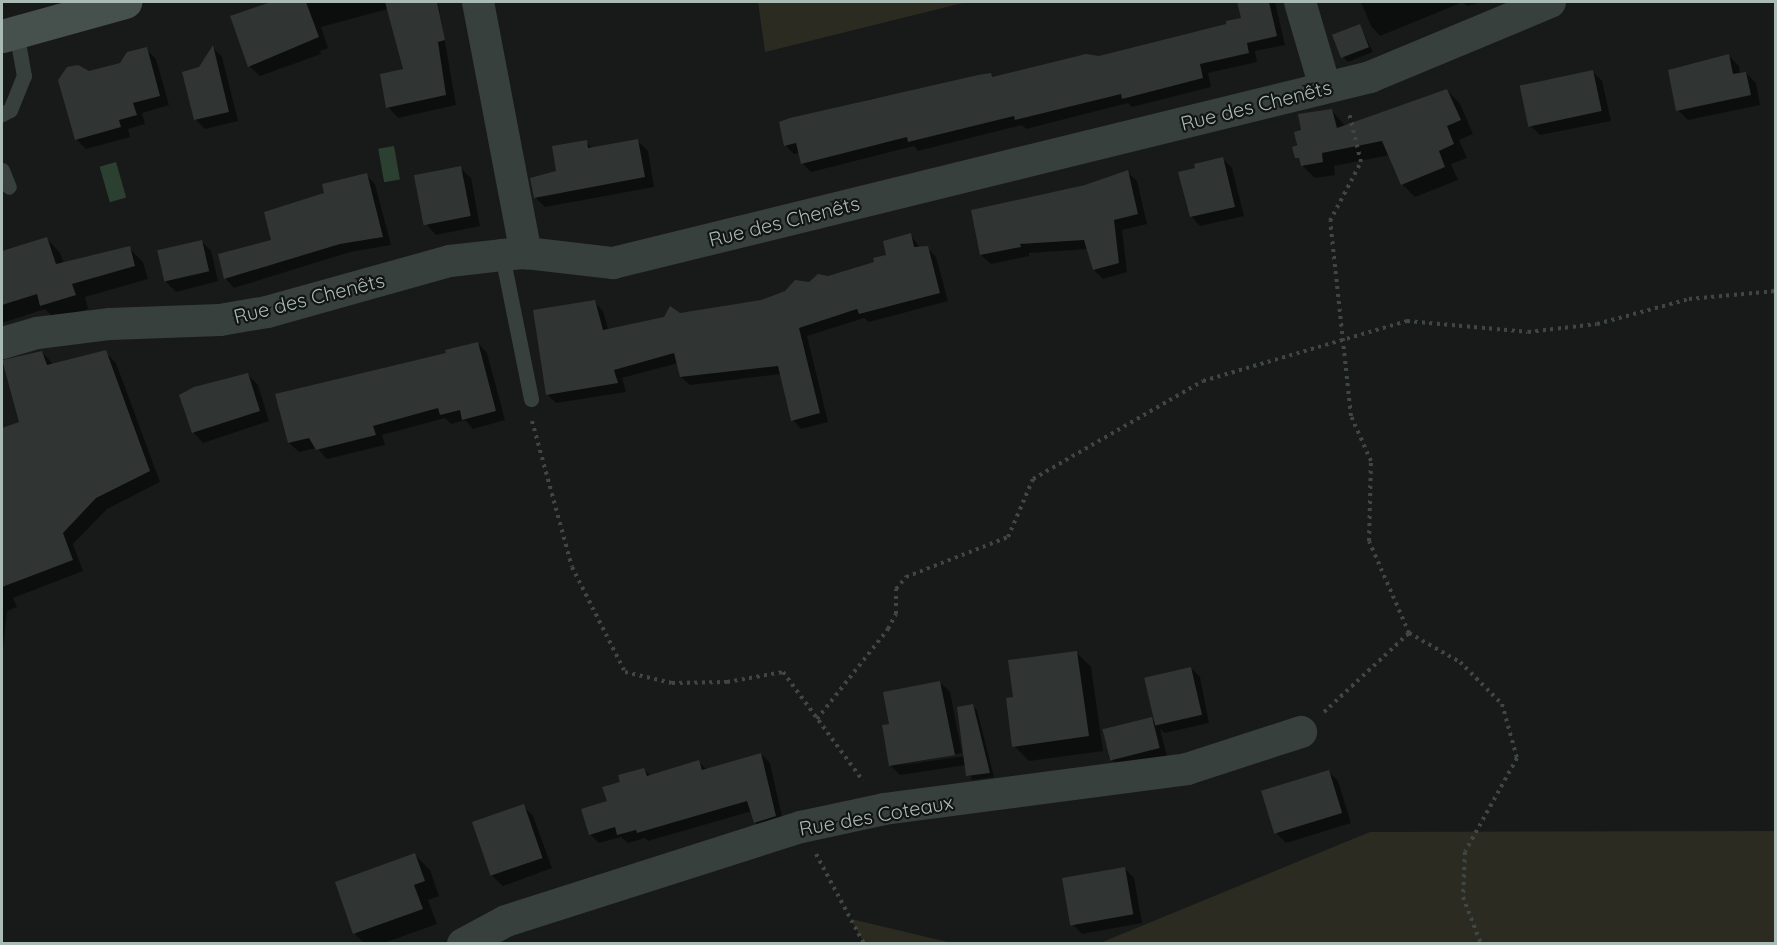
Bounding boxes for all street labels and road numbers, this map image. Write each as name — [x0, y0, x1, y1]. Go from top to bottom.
street label: Rue des Chenêts — [1178, 75, 1334, 135]
street label: Rue des Chenêts — [706, 191, 862, 251]
street label: Rue des Chenêts — [231, 268, 387, 328]
street label: Rue des Coteaux — [797, 790, 955, 840]

